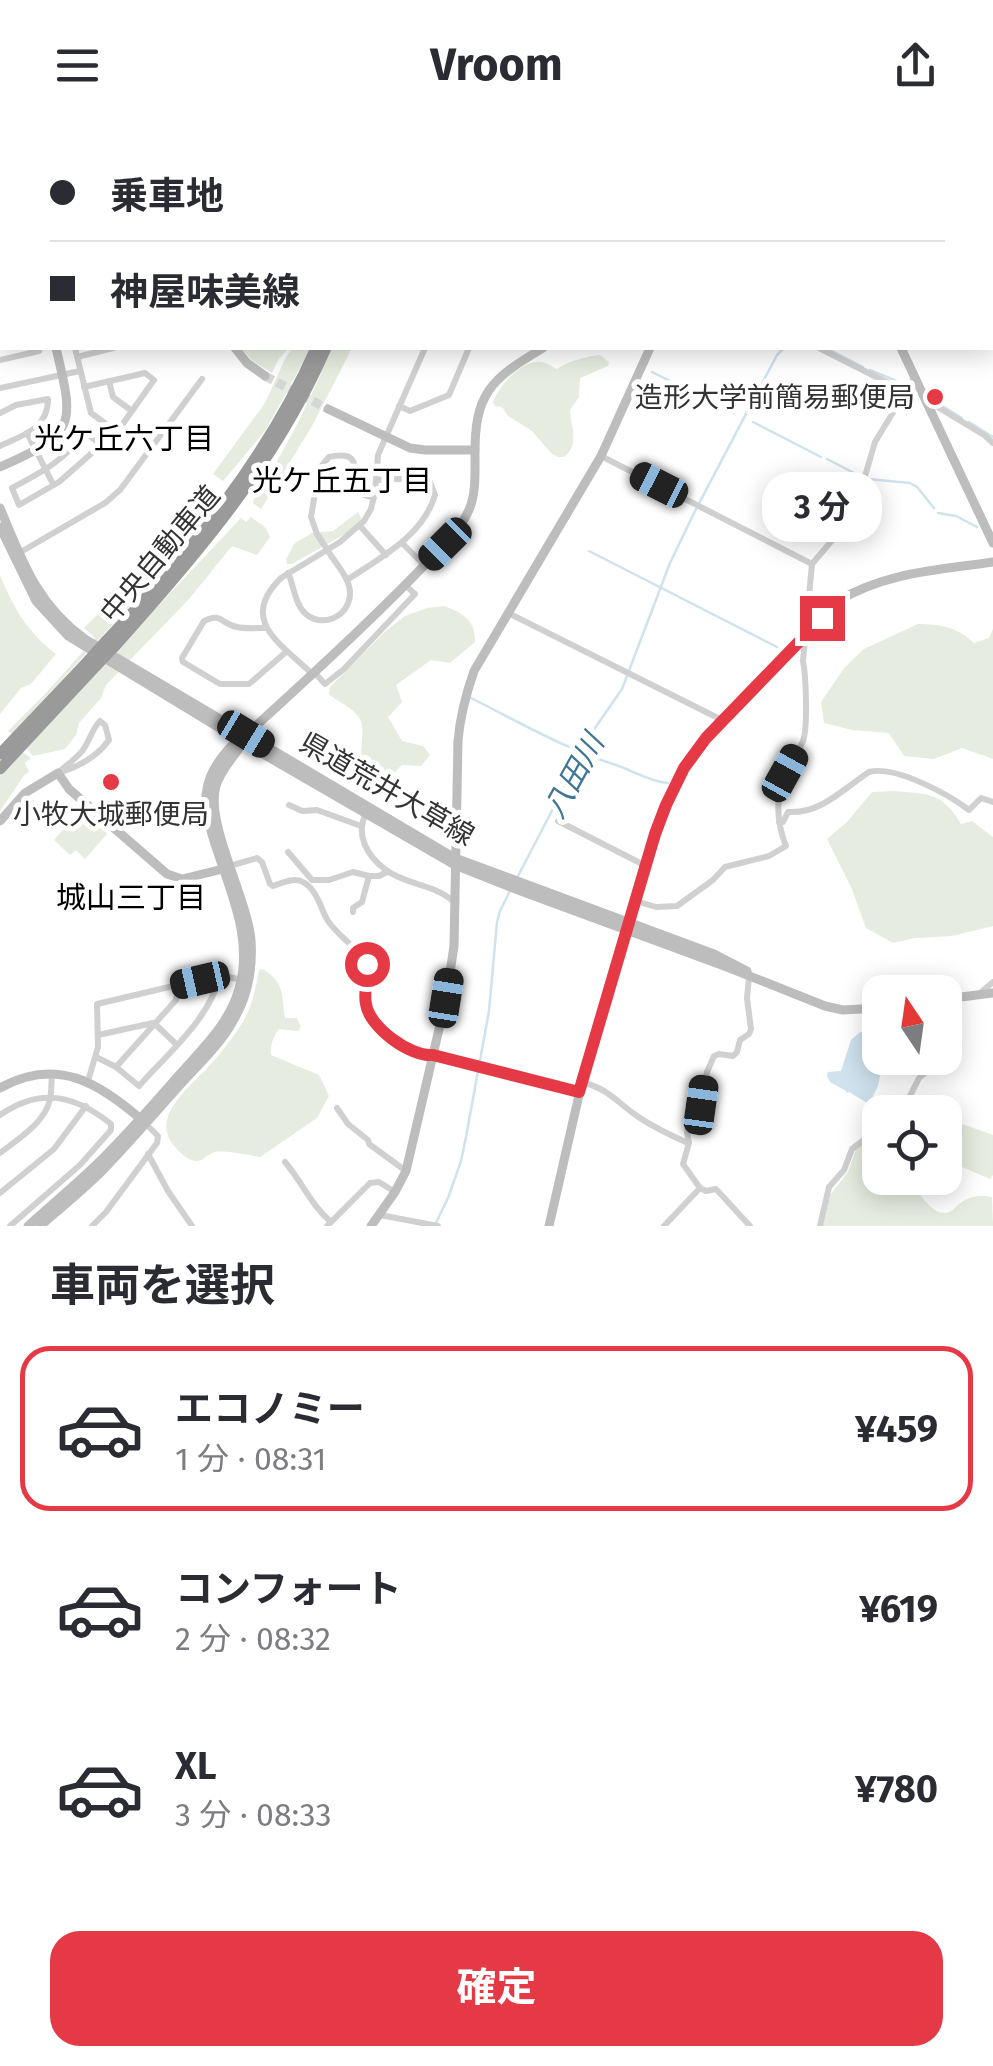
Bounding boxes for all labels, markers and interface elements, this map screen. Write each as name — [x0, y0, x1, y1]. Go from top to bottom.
icon: menu — [50, 38, 105, 93]
text: Vroom — [430, 38, 563, 92]
icon: share — [888, 38, 943, 93]
text: 乗車地 — [110, 173, 224, 219]
text: 神屋味美線 — [110, 269, 300, 315]
place label: 造形大学前簡易郵便局 — [635, 381, 915, 414]
marker: 造形大学前簡易郵便局 — [924, 386, 946, 408]
district label: 光ケ丘六丁目 — [34, 421, 214, 457]
car — [625, 458, 693, 512]
district label: 光ケ丘五丁目 — [252, 463, 432, 499]
callout: 3 分 — [762, 473, 882, 543]
street label: 中央自動車道 — [93, 479, 227, 629]
text: 3 分 — [794, 488, 850, 526]
car — [413, 512, 477, 576]
route end — [800, 596, 845, 641]
car — [213, 706, 279, 762]
water label: 八田川 — [536, 725, 613, 824]
street label: 県道荒井大草線 — [294, 726, 480, 852]
car — [757, 739, 813, 807]
marker: 小牧大城郵便局 — [100, 771, 122, 793]
place label: 小牧大城郵便局 — [13, 798, 209, 831]
district label: 城山三丁目 — [56, 880, 206, 916]
route start — [345, 942, 390, 987]
car — [167, 959, 233, 1001]
car — [426, 966, 466, 1030]
north arrow — [862, 975, 962, 1075]
map controls — [862, 975, 962, 1195]
car — [682, 1073, 720, 1137]
button: locate — [862, 1095, 962, 1195]
text: 車両を選択 — [50, 1259, 275, 1313]
icon: car — [55, 1384, 145, 1474]
text: エコノミー — [175, 1386, 365, 1432]
text: ¥459 — [855, 1406, 938, 1452]
text: 1 分 · 08:31 — [175, 1440, 326, 1478]
icon: car — [55, 1564, 145, 1654]
text: コンフォート — [175, 1566, 402, 1612]
text: ¥619 — [859, 1586, 938, 1632]
text: 2 分 · 08:32 — [175, 1620, 331, 1658]
text: XL — [175, 1743, 217, 1789]
icon: car — [55, 1744, 145, 1834]
text: ¥780 — [855, 1766, 938, 1812]
text: 3 分 · 08:33 — [175, 1796, 331, 1834]
button: 確定 — [50, 1931, 943, 2046]

